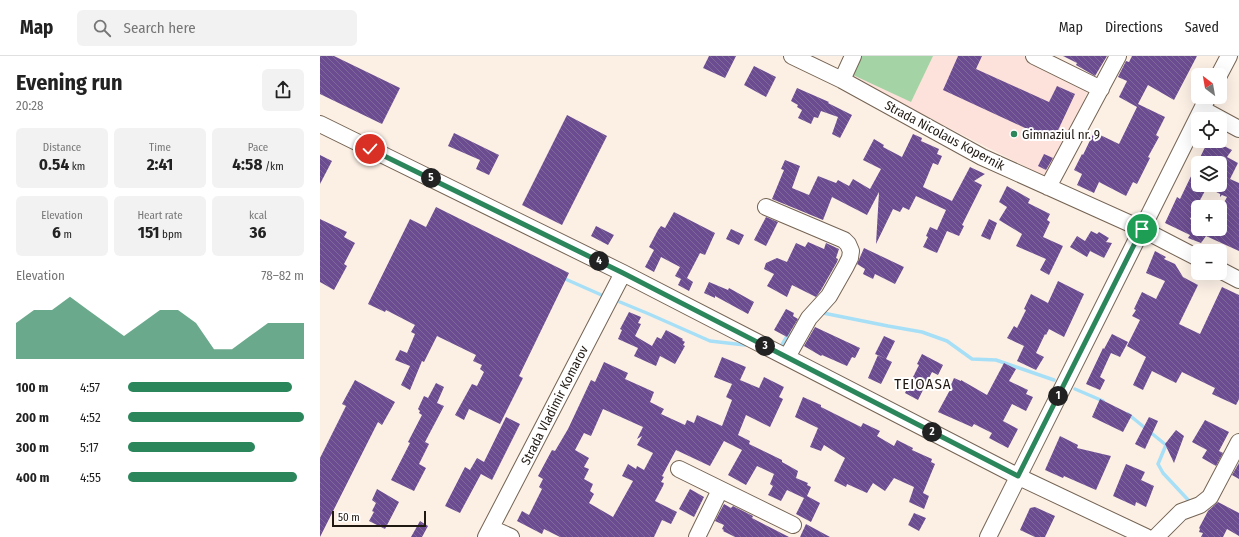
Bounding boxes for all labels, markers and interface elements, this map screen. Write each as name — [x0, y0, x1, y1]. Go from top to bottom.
search box — [77, 10, 357, 46]
text: Map — [20, 16, 53, 39]
icon: search — [91, 17, 113, 39]
text: Search here — [123, 19, 196, 37]
text: Map — [1059, 19, 1083, 36]
text: Directions — [1105, 19, 1163, 36]
text: Saved — [1185, 19, 1219, 36]
north arrow — [1191, 68, 1227, 104]
map controls — [1191, 68, 1227, 280]
text: Evening run — [16, 69, 123, 96]
button: share — [262, 69, 304, 111]
street label: Strada Nicolaus Kopernik — [882, 97, 1008, 174]
text: 20:28 — [16, 98, 44, 113]
button: locate — [1191, 112, 1227, 148]
place label: Gimnaziul nr. 9 — [1022, 127, 1100, 142]
marker: Gimnaziul nr. 9 — [1009, 129, 1019, 139]
pin — [353, 132, 387, 166]
icon: check — [359, 138, 381, 160]
text: Distance — [43, 141, 81, 154]
text: Time — [149, 141, 171, 154]
text: Pace — [248, 141, 268, 154]
text: 0.54 — [39, 154, 69, 175]
text: 2:41 — [147, 154, 173, 175]
text: 4:58 — [232, 154, 262, 175]
button: layers — [1191, 156, 1227, 192]
text: km — [69, 160, 85, 173]
text: /km — [262, 160, 284, 173]
pin: 5 — [421, 168, 441, 188]
text: 5 — [428, 171, 434, 184]
button: + — [1191, 200, 1227, 236]
text: Elevation — [41, 209, 83, 222]
text: Heart rate — [137, 209, 183, 222]
text: kcal — [249, 209, 267, 222]
pin — [1125, 212, 1159, 246]
icon: arrive — [1131, 218, 1153, 240]
text: 6 — [52, 222, 61, 243]
text: 151 — [138, 222, 160, 243]
text: 36 — [250, 222, 266, 243]
text: m — [61, 228, 72, 241]
text: bpm — [160, 228, 182, 241]
button: − — [1191, 244, 1227, 280]
pin: 4 — [589, 251, 609, 271]
text: 4 — [596, 254, 602, 267]
text: Elevation — [16, 268, 65, 283]
text: 78–82 m — [261, 268, 304, 283]
pin: 3 — [755, 336, 775, 356]
text: 3 — [762, 339, 768, 352]
street label: Strada Vladimir Komarov — [518, 343, 591, 467]
district label: TEIOASA — [894, 375, 952, 393]
text: 100 m — [16, 380, 48, 395]
text: 4:57 — [80, 380, 100, 395]
pin: 1 — [1048, 386, 1068, 406]
text: 1 — [1056, 389, 1060, 402]
text: 200 m — [16, 410, 49, 425]
text: 4:52 — [80, 410, 101, 425]
pin: 2 — [922, 422, 942, 442]
text: 2 — [929, 425, 935, 438]
text: 300 m — [16, 440, 49, 455]
text: 5:17 — [80, 440, 99, 455]
text: 400 m — [16, 470, 50, 485]
text: 4:55 — [80, 470, 101, 485]
scale bar — [332, 509, 426, 528]
text: 50 m — [338, 511, 360, 524]

